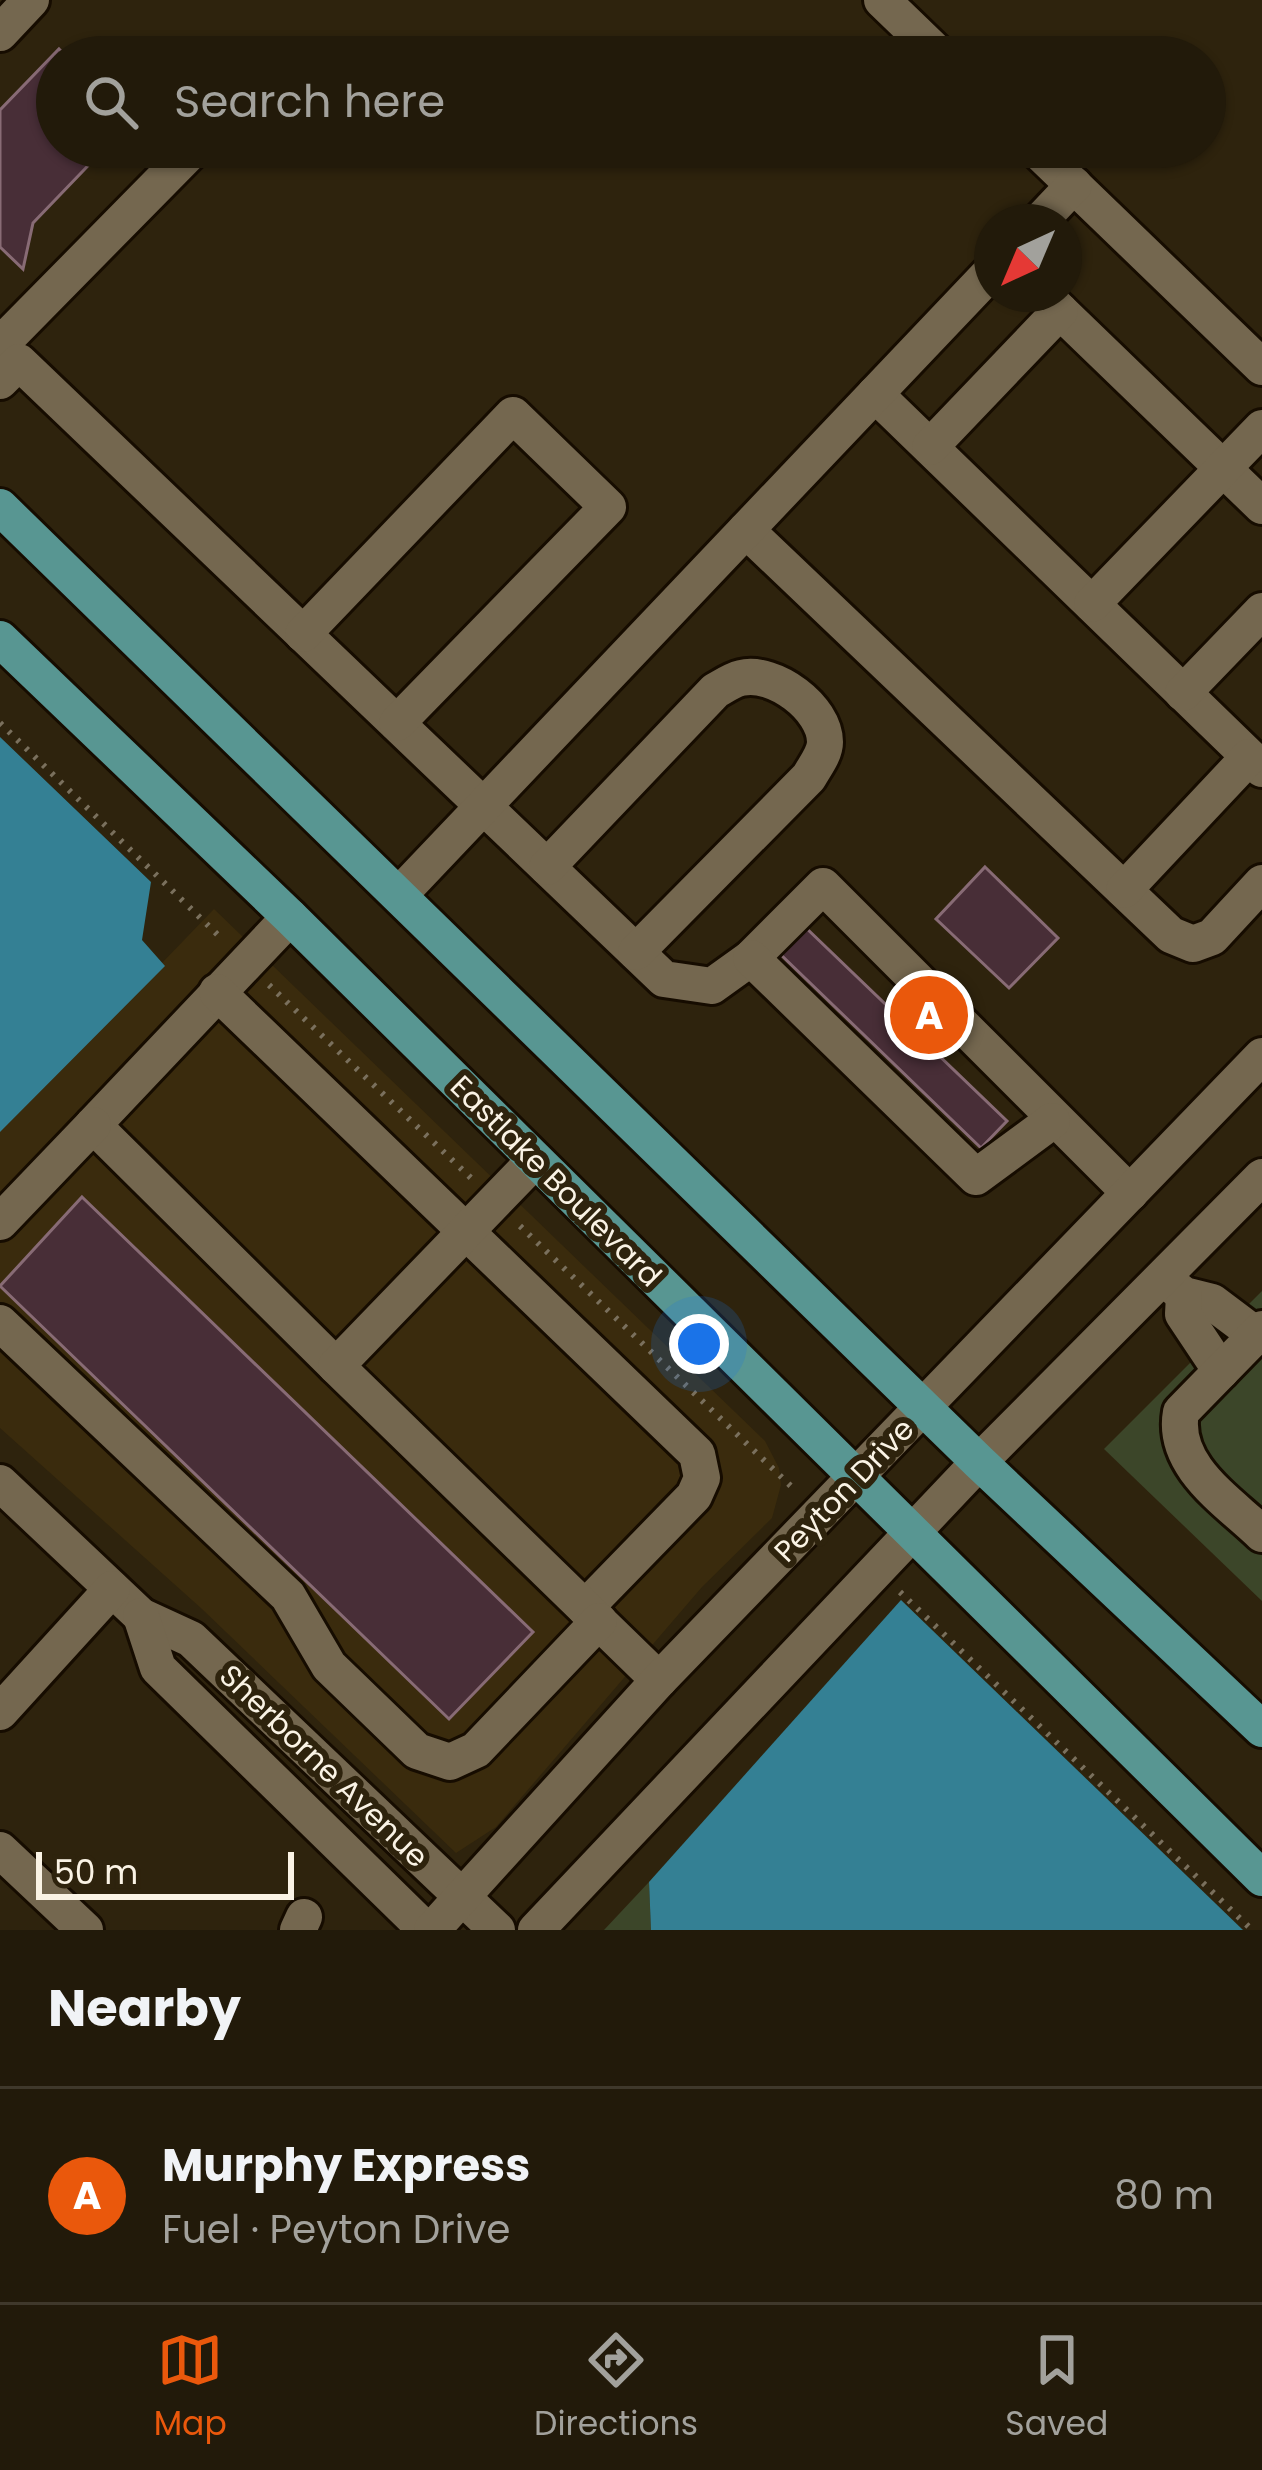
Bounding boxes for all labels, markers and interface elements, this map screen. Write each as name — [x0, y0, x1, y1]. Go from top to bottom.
search box — [36, 36, 1226, 168]
icon: search — [78, 69, 144, 135]
text: Search here — [174, 70, 445, 133]
north arrow — [974, 204, 1082, 312]
pin: A — [890, 970, 968, 1060]
street label: Eastlake Boulevard — [441, 1066, 671, 1296]
your location — [669, 1314, 729, 1374]
street label: Peyton Drive — [764, 1408, 924, 1572]
street label: Sherborne Avenue — [210, 1655, 438, 1877]
scale bar — [36, 1846, 294, 1899]
text: 50 m — [54, 1849, 138, 1896]
text: Nearby — [48, 1972, 241, 2044]
text: Murphy Express — [162, 2134, 530, 2197]
text: A — [73, 2168, 101, 2223]
text: 80 m — [1114, 2168, 1214, 2223]
text: Fuel · Peyton Drive — [162, 2202, 511, 2257]
tab: Map — [154, 2327, 227, 2449]
tab: Directions — [534, 2327, 698, 2449]
tab: Saved — [1005, 2327, 1108, 2449]

